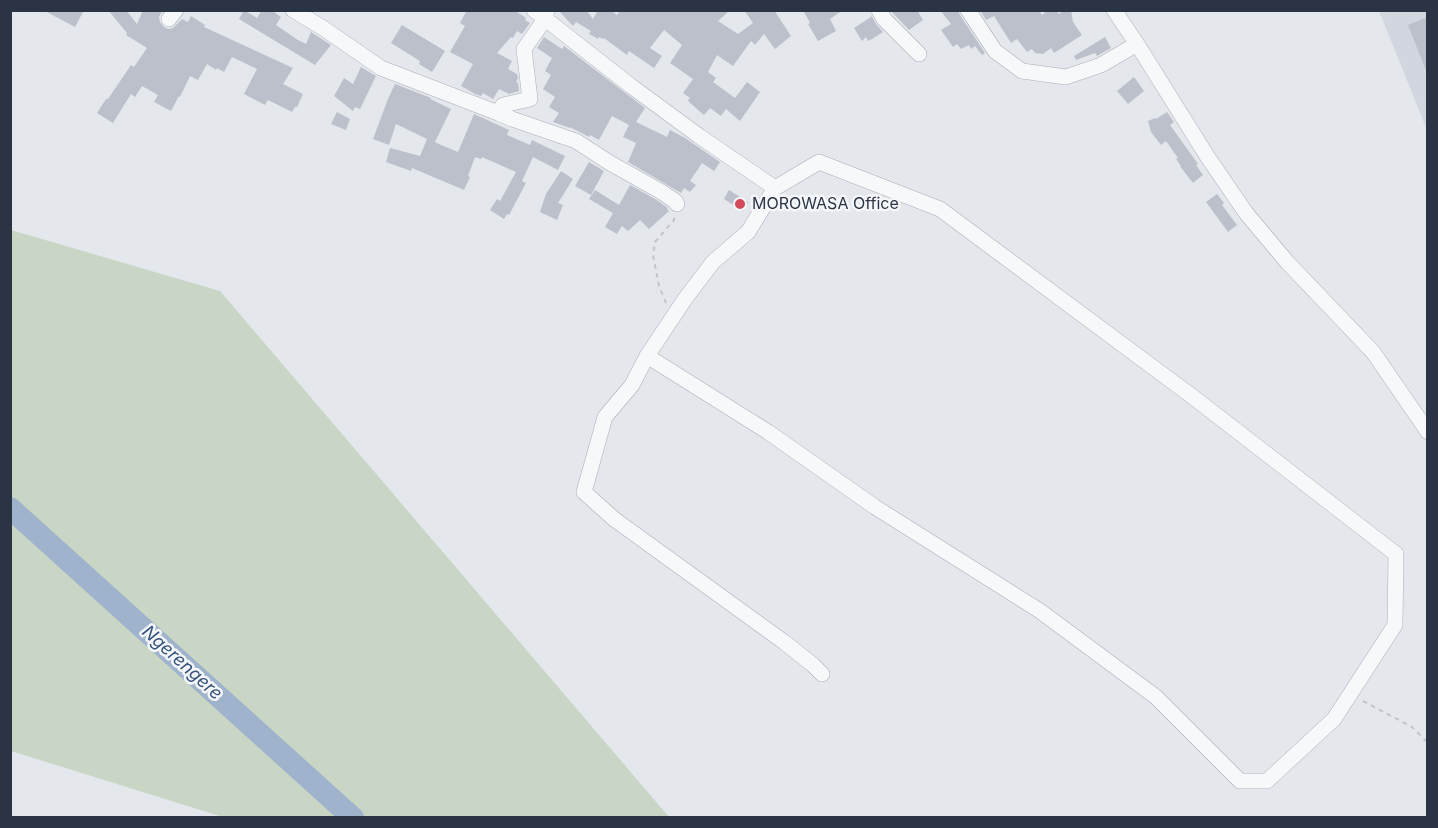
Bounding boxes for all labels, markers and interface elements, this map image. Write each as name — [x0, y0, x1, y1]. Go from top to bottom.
place label: MOROWASA Office — [752, 194, 899, 214]
marker: MOROWASA Office — [733, 197, 747, 211]
water label: Ngerengere — [137, 621, 227, 705]

